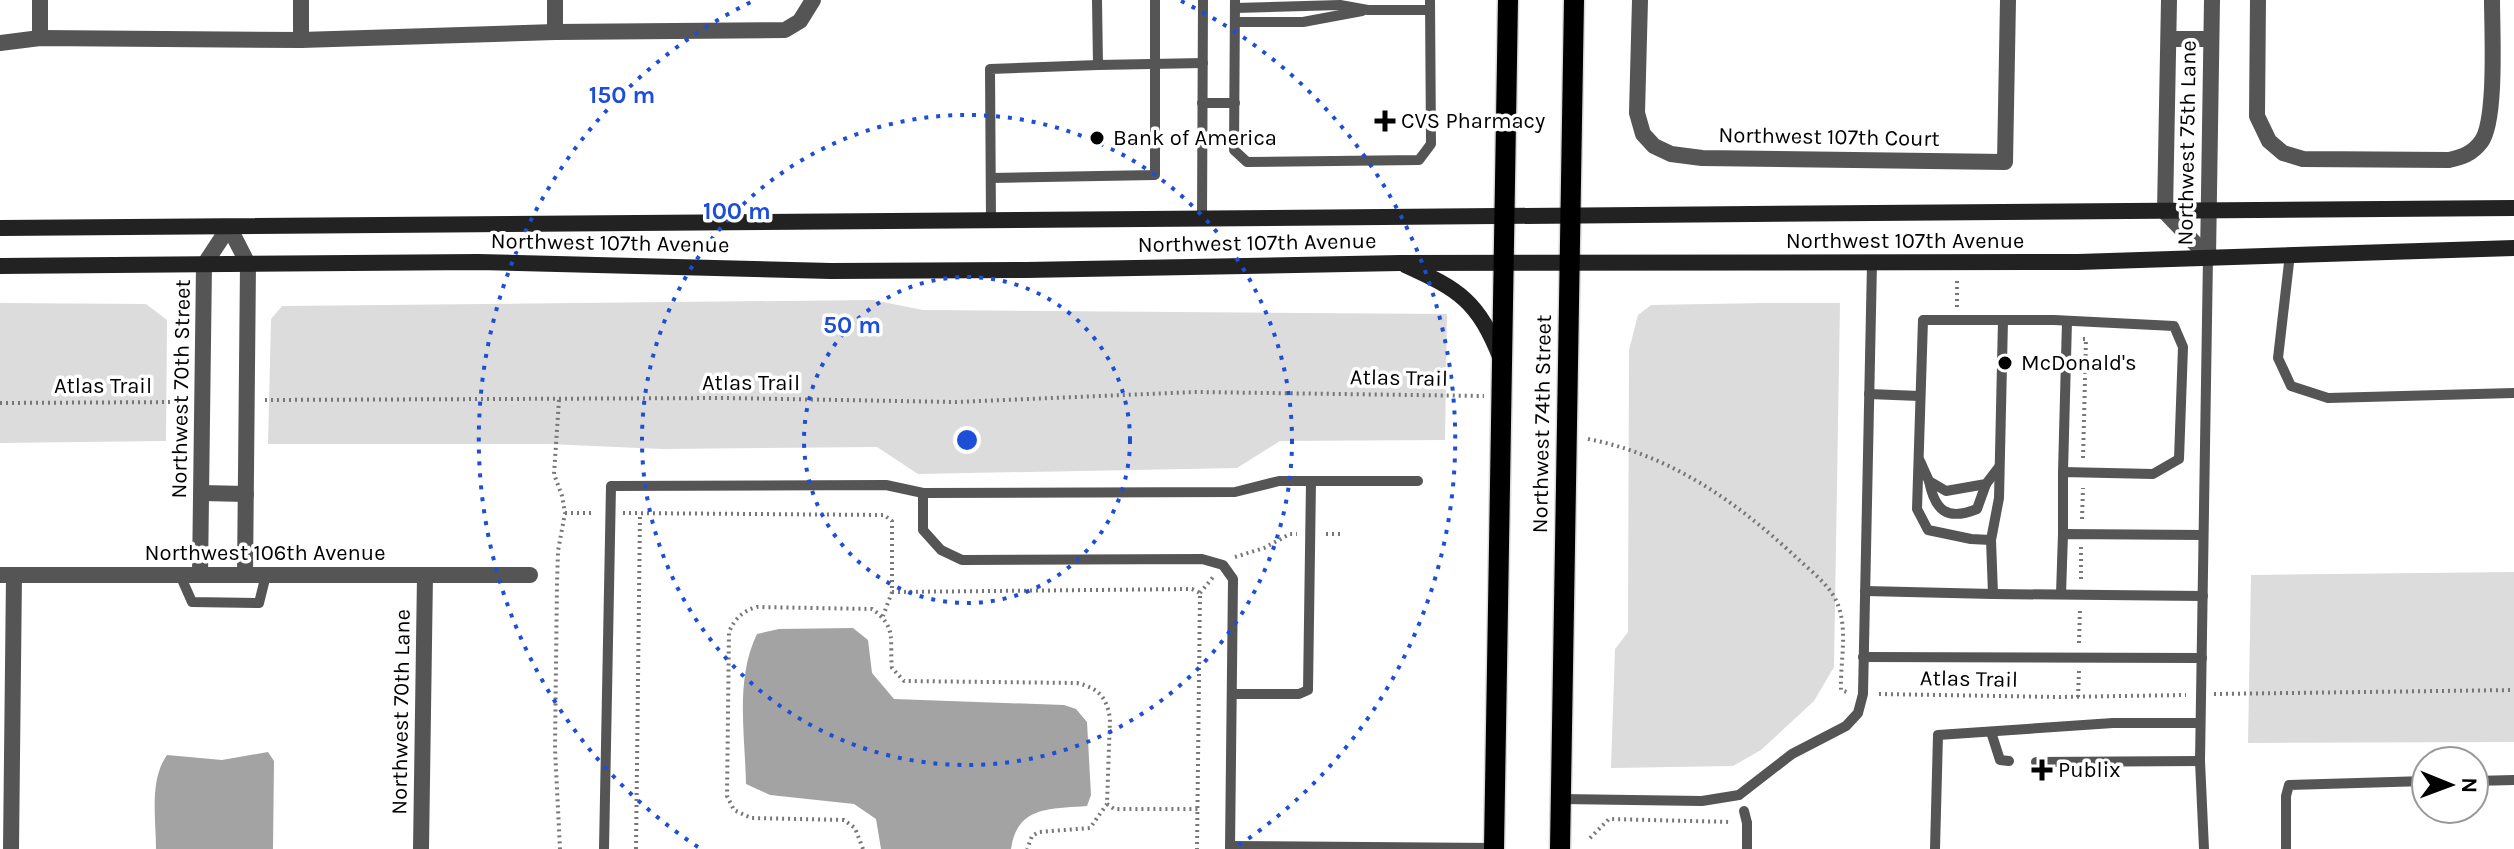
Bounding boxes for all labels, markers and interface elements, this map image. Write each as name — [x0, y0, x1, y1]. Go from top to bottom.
street label: Northwest 75th Lane — [2172, 40, 2202, 246]
text: 150 m — [589, 81, 655, 109]
place label: CVS Pharmacy — [1401, 108, 1545, 134]
marker: CVS Pharmacy — [1376, 112, 1394, 130]
street label: Northwest 107th Court — [1718, 122, 1940, 152]
place label: Bank of America — [1113, 125, 1277, 151]
marker: Bank of America — [1088, 129, 1106, 147]
text: 100 m — [703, 197, 771, 225]
street label: Northwest 107th Avenue — [490, 228, 730, 258]
street label: Northwest 107th Avenue — [1137, 228, 1377, 258]
street label: Northwest 107th Avenue — [1786, 228, 2024, 254]
street label: Northwest 70th Street — [166, 279, 196, 499]
text: 50 m — [823, 311, 881, 339]
street label: Northwest 74th Street — [1527, 314, 1557, 534]
place label: McDonald's — [2021, 350, 2137, 376]
marker: McDonald's — [1996, 354, 2014, 372]
street label: Atlas Trail — [1350, 364, 1448, 392]
street label: Atlas Trail — [702, 370, 800, 396]
street label: Atlas Trail — [54, 373, 152, 399]
centre of rings — [953, 426, 981, 454]
street label: Northwest 106th Avenue — [145, 540, 385, 566]
street label: Northwest 70th Lane — [386, 609, 416, 815]
street label: Atlas Trail — [1920, 665, 2018, 693]
north arrow — [2410, 745, 2490, 825]
place label: Publix — [2058, 757, 2121, 783]
marker: Publix — [2033, 761, 2051, 779]
text: N — [2456, 777, 2482, 793]

